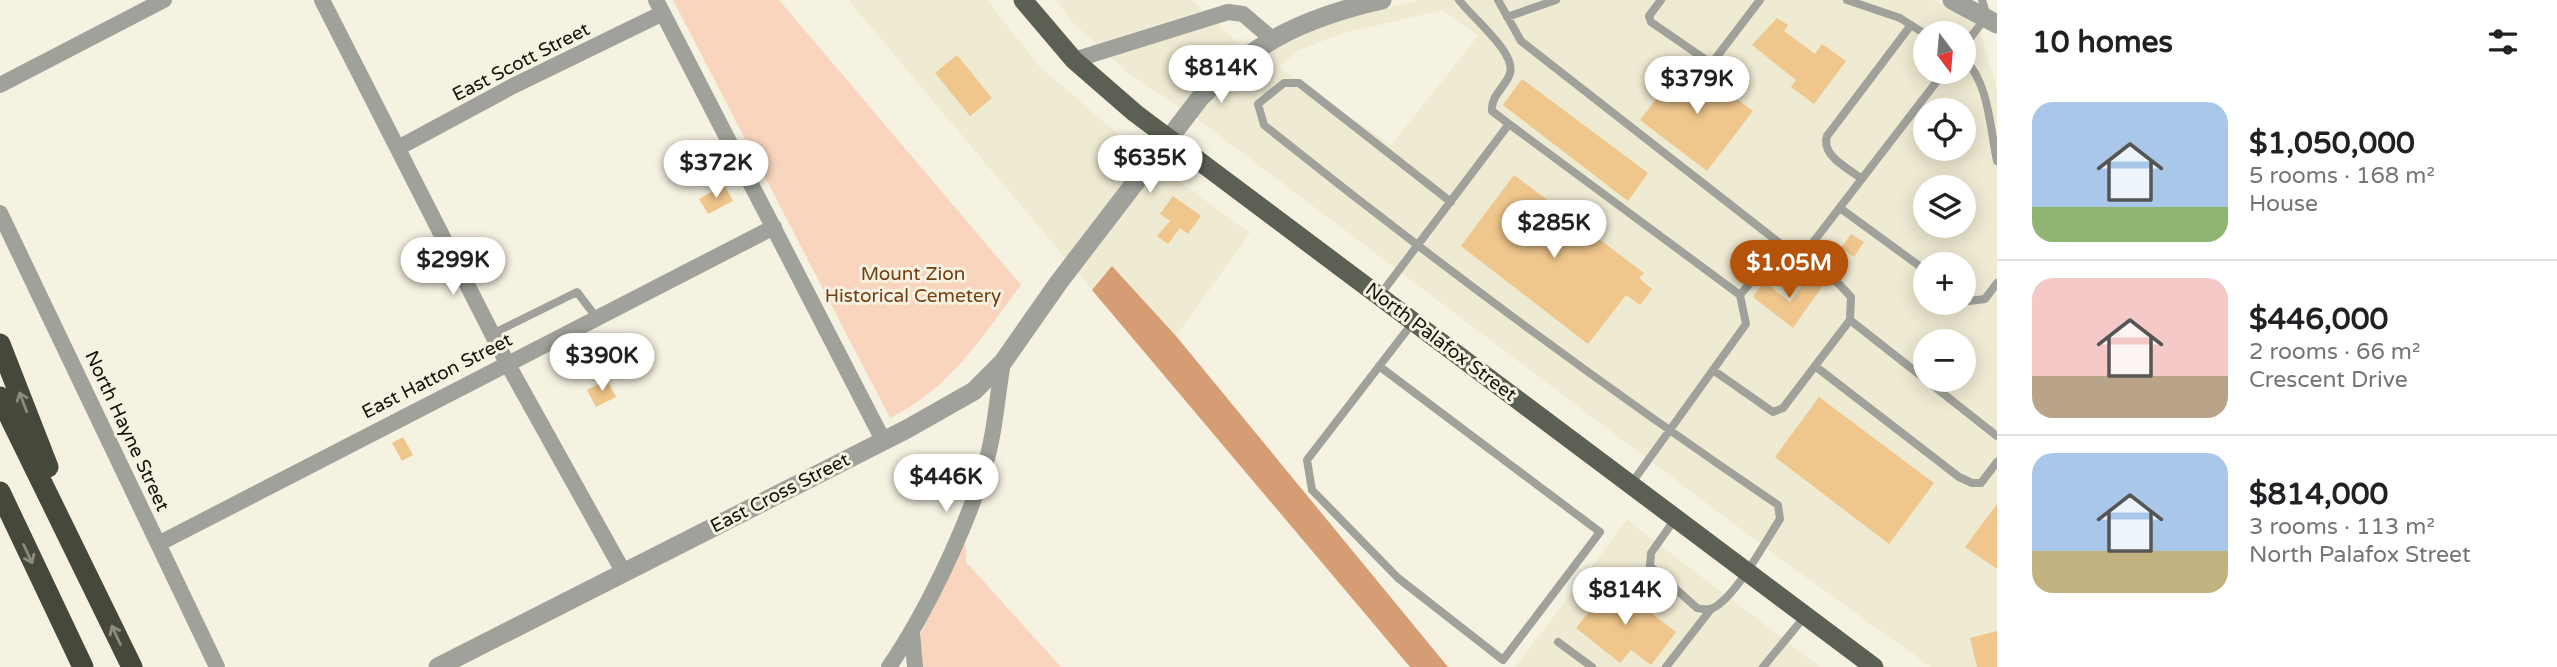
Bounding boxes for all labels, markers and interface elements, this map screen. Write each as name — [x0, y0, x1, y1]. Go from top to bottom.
street label: East Scott Street — [449, 18, 593, 106]
north arrow — [1913, 21, 1976, 84]
map controls — [1913, 21, 1976, 392]
icon: filters — [2484, 23, 2522, 61]
text: 10 homes — [2032, 24, 2173, 61]
pin: $814K — [1172, 46, 1270, 105]
text: $814K — [1185, 54, 1257, 82]
pin: $379K — [1648, 57, 1746, 116]
text: $379K — [1661, 65, 1733, 93]
button: locate — [1913, 98, 1976, 161]
text: $1,050,000 — [2249, 125, 2415, 162]
icon: home — [2088, 130, 2172, 214]
pin: $635K — [1101, 136, 1199, 195]
pin: $372K — [667, 140, 765, 200]
text: $635K — [1114, 144, 1186, 172]
text: $372K — [680, 149, 752, 177]
text: 5 rooms · 168 m² — [2249, 162, 2435, 190]
button: layers — [1913, 175, 1976, 238]
text: House — [2249, 190, 2318, 218]
pin: $285K — [1505, 201, 1603, 260]
text: $285K — [1518, 209, 1590, 237]
pin: $299K — [404, 238, 502, 297]
pin: $1.05M — [1732, 240, 1846, 300]
text: $299K — [417, 246, 489, 274]
text: $1.05M — [1746, 249, 1832, 277]
button: + — [1913, 252, 1976, 315]
park label: Mount Zion Historical Cemetery — [825, 263, 1001, 307]
street label: North Palafox Street — [1361, 278, 1521, 406]
text: $446,000 — [2249, 301, 2388, 338]
icon: home — [2088, 306, 2172, 390]
street label: East Hatton Street — [358, 329, 516, 423]
button: − — [1913, 329, 1976, 392]
pin: $390K — [553, 334, 651, 393]
text: 2 rooms · 66 m² — [2249, 338, 2420, 366]
text: $390K — [566, 342, 638, 370]
street label: North Hayne Street — [80, 347, 174, 515]
text: Crescent Drive — [2249, 366, 2408, 394]
one-way arrow — [15, 391, 28, 413]
street label: East Cross Street — [707, 448, 853, 538]
pin: $446K — [897, 454, 995, 514]
text: $446K — [910, 463, 982, 491]
text: $814,000 — [2249, 476, 2388, 513]
icon: home — [2088, 481, 2172, 565]
text: 3 rooms · 113 m² — [2249, 513, 2435, 541]
text: North Palafox Street — [2249, 541, 2471, 569]
one-way arrow — [22, 543, 35, 564]
pin: $814K — [1576, 568, 1674, 627]
text: $814K — [1589, 576, 1661, 604]
one-way arrow — [109, 625, 123, 646]

